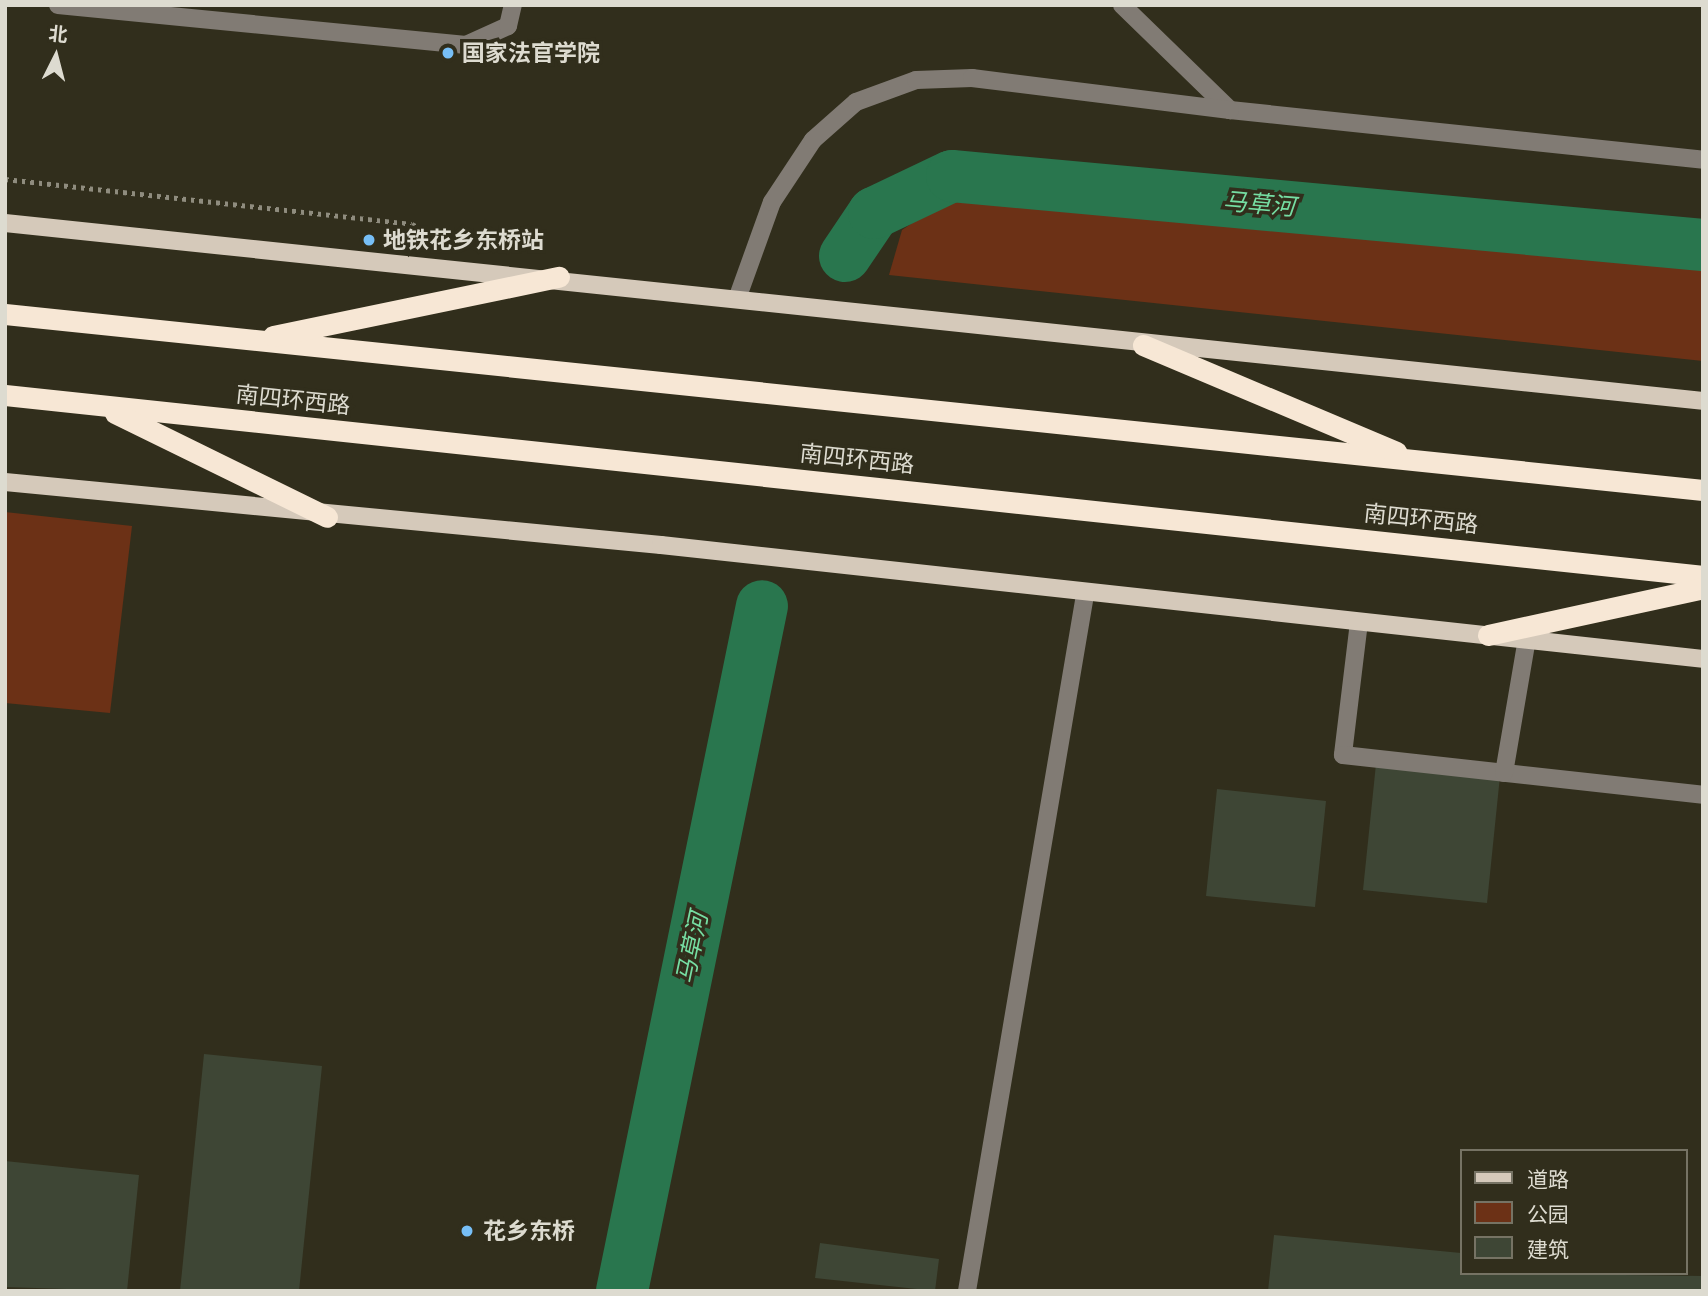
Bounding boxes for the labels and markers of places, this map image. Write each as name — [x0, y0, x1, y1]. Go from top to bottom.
place label: 国家法官学院 — [462, 39, 600, 67]
marker: 国家法官学院 — [440, 45, 456, 61]
place label: 地铁花乡东桥站 — [383, 226, 544, 254]
marker: 地铁花乡东桥站 — [361, 232, 377, 248]
place label: 花乡东桥 — [483, 1217, 575, 1245]
marker: 花乡东桥 — [457, 1221, 477, 1241]

